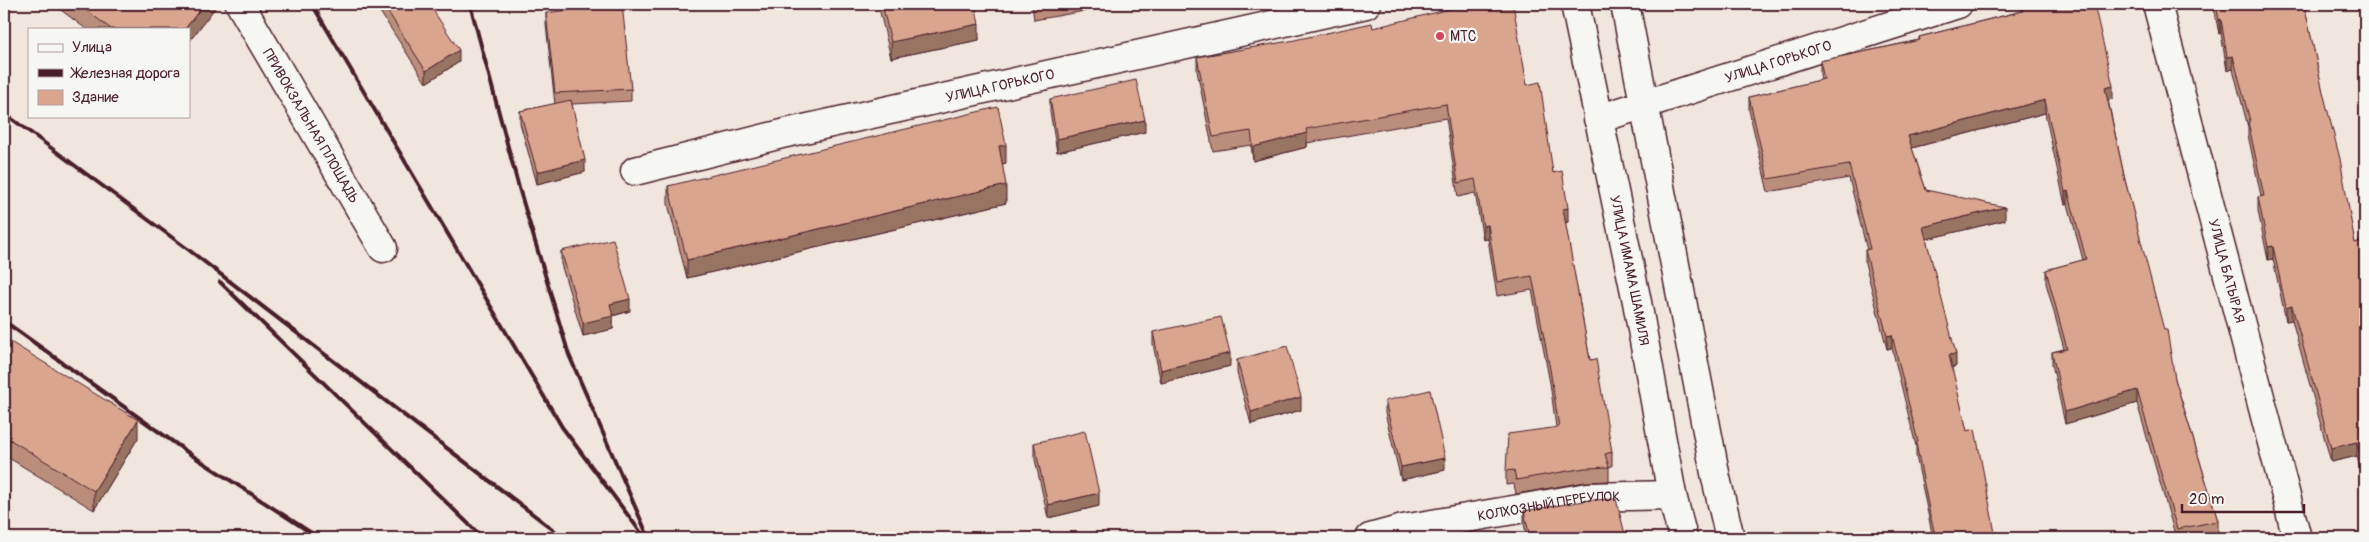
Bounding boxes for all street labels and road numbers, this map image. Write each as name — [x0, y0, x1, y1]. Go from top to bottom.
street label: УЛИЦА ГОРЬКОГО — [1723, 36, 1834, 86]
street label: ПРИВОКЗАЛЬНАЯ ПЛОЩАДЬ — [259, 45, 363, 206]
street label: УЛИЦА ГОРЬКОГО — [944, 65, 1056, 106]
street label: УЛИЦА ИМАМА ШАМИЛЯ — [1607, 194, 1653, 347]
street label: УЛИЦА БАТЫРАЯ — [2205, 217, 2249, 325]
street label: КОЛХОЗНЫЙ ПЕРЕУЛОК — [1476, 488, 1620, 524]

